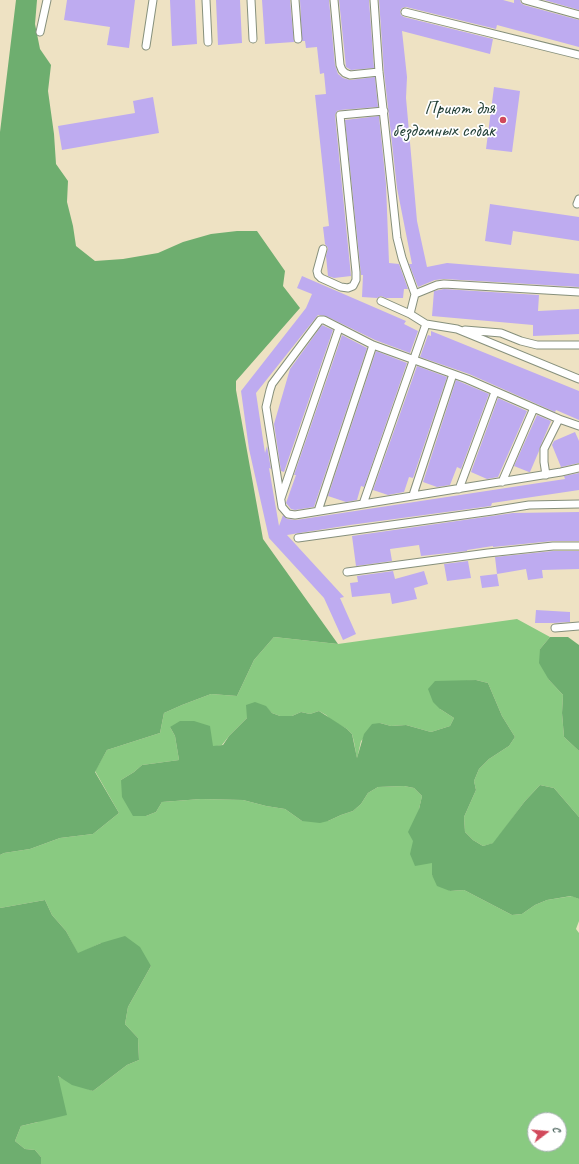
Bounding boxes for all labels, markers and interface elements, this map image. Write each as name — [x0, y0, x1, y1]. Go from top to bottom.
place label: Приют для бездомных собак — [392, 98, 495, 142]
marker: Приют для бездомных собак — [498, 115, 508, 125]
north arrow — [527, 1112, 567, 1152]
text: С — [550, 1124, 565, 1133]

